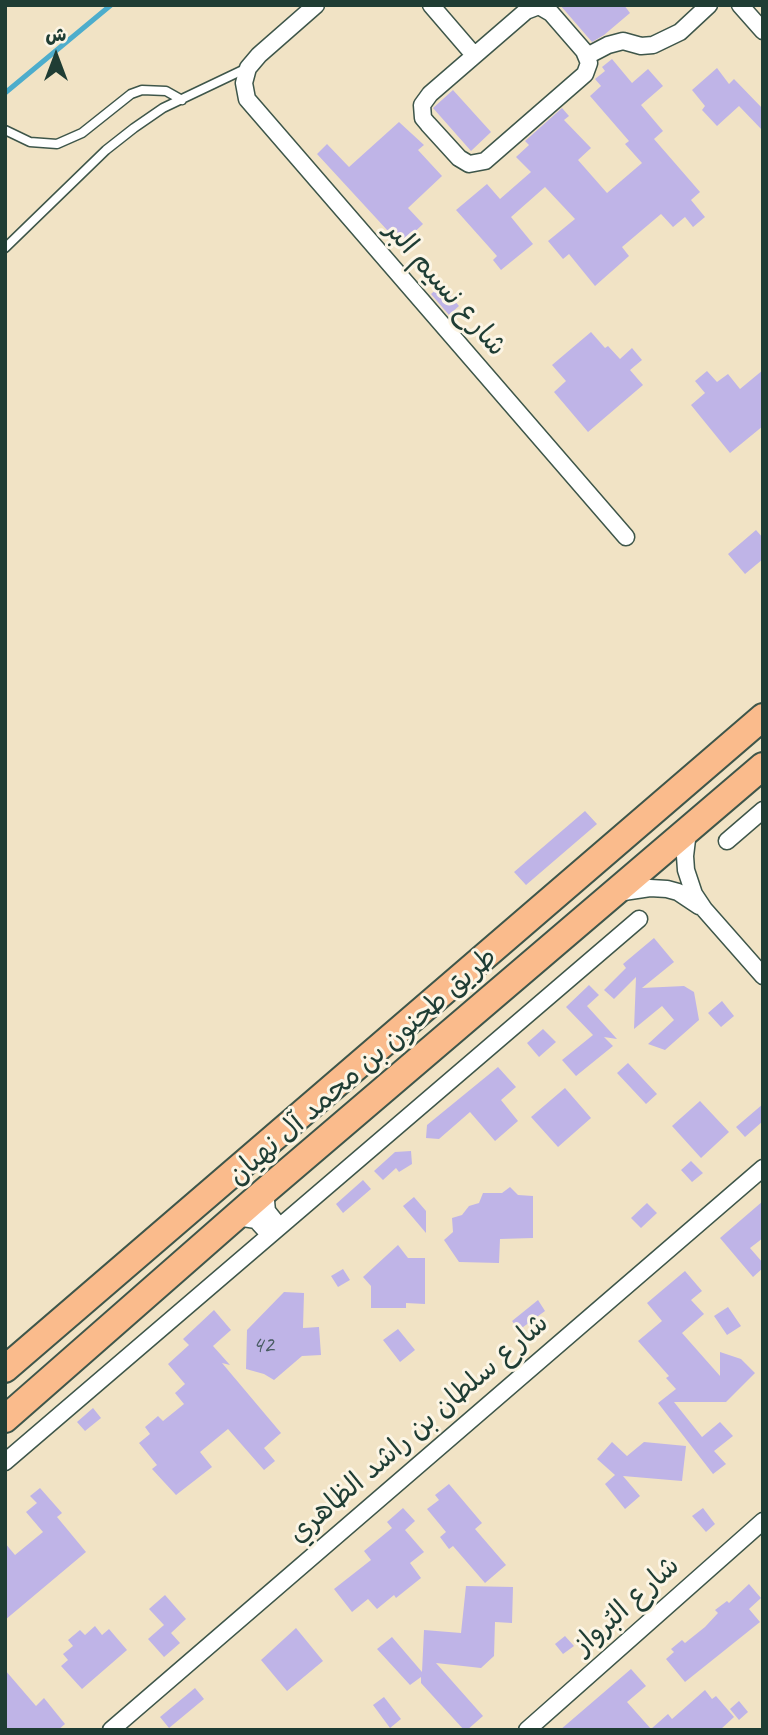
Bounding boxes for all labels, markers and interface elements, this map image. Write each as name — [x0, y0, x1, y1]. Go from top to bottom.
north arrow — [21, 21, 91, 91]
text: ش — [46, 23, 66, 47]
street label: شارع نسيم البر — [377, 214, 513, 364]
street label: طريق طحنون بن محمد آل نهيان — [221, 941, 505, 1193]
street label: شارع سلطان بن راشد الظاهري — [282, 1307, 556, 1551]
house number: 42 — [252, 1332, 274, 1360]
street label: شارع البُرواز — [567, 1550, 687, 1662]

